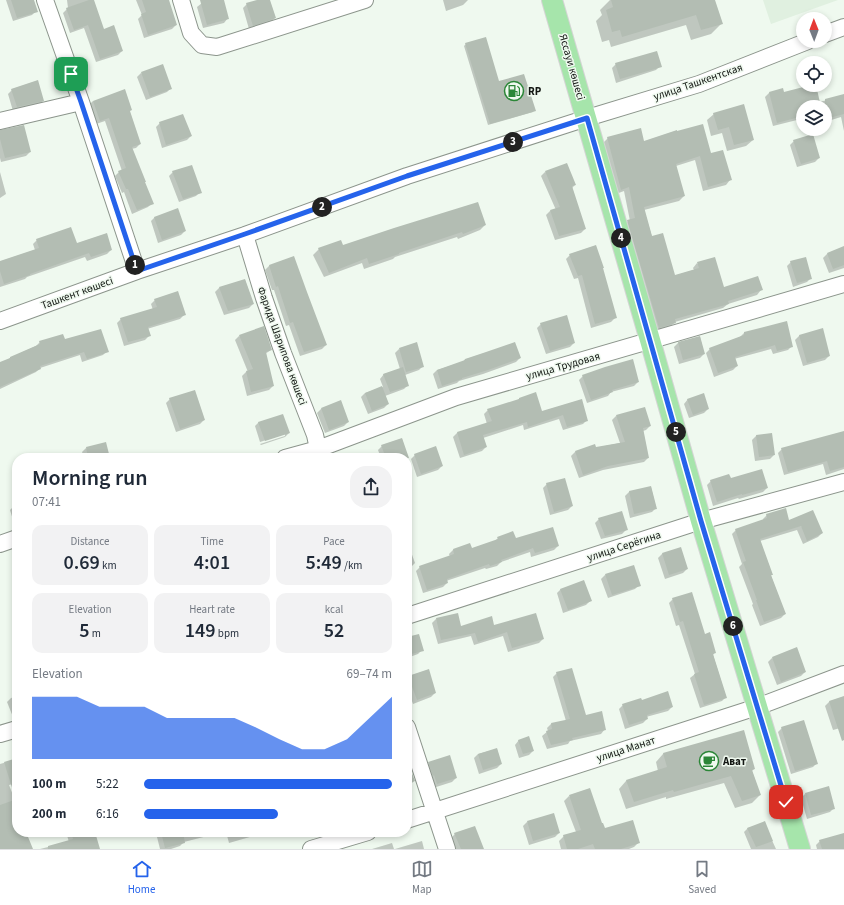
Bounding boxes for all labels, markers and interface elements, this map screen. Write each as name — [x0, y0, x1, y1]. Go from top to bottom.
north arrow — [796, 12, 832, 48]
map controls — [796, 12, 832, 136]
street label: Яссауи көшесі — [555, 32, 589, 102]
button: locate — [796, 56, 832, 92]
pin — [54, 57, 88, 91]
street label: улица Ташкентская — [651, 60, 745, 104]
icon: arrive — [60, 63, 82, 85]
fuel station icon: RP — [503, 80, 525, 102]
place label: RP — [528, 84, 542, 99]
button: layers — [796, 100, 832, 136]
pin: 3 — [503, 132, 523, 152]
text: 3 — [510, 134, 516, 149]
pin: 2 — [312, 197, 332, 217]
text: 2 — [319, 199, 325, 214]
pin: 4 — [611, 228, 631, 248]
text: 4 — [618, 230, 624, 245]
pin: 1 — [125, 255, 145, 275]
text: 1 — [132, 257, 138, 272]
street label: Ташкент көшесі — [39, 273, 115, 313]
street label: Фарида Шарипова көшесі — [254, 285, 310, 407]
street label: улица Трудовая — [524, 348, 602, 384]
pin: 5 — [666, 422, 686, 442]
text: 5 — [673, 424, 679, 439]
text: Morning run — [32, 462, 148, 494]
button: share — [350, 466, 392, 508]
text: 07:41 — [32, 493, 61, 511]
street label: улица Серёгина — [585, 527, 663, 565]
text: Distance — [70, 534, 110, 549]
text: Time — [200, 534, 224, 549]
text: Pace — [323, 534, 345, 549]
text: 0.69 — [63, 549, 100, 577]
text: 4:01 — [194, 549, 230, 577]
text: 5:49 — [306, 549, 342, 577]
text: km — [100, 558, 117, 573]
text: /km — [342, 558, 362, 573]
text: Elevation — [69, 602, 111, 617]
text: Heart rate — [189, 602, 235, 617]
text: kcal — [325, 602, 343, 617]
pin: 6 — [723, 616, 743, 636]
text: 5 — [79, 617, 89, 645]
text: 149 — [185, 617, 216, 645]
text: 52 — [324, 617, 344, 645]
text: 6 — [730, 618, 736, 633]
text: m — [89, 626, 101, 641]
text: bpm — [216, 626, 239, 641]
text: Elevation — [32, 665, 83, 683]
text: 69–74 m — [347, 665, 392, 683]
street label: улица Манат — [595, 732, 657, 766]
cafe icon: Ават — [698, 750, 720, 772]
place label: Ават — [722, 754, 747, 769]
text: 100 m — [32, 775, 66, 793]
text: 5:22 — [96, 775, 119, 793]
pin — [769, 785, 803, 819]
icon: check — [775, 791, 797, 813]
text: 200 m — [32, 805, 66, 823]
text: 6:16 — [96, 805, 119, 823]
tab: Home — [128, 858, 155, 897]
tab: Map — [411, 858, 433, 897]
tab: Saved — [688, 858, 716, 897]

